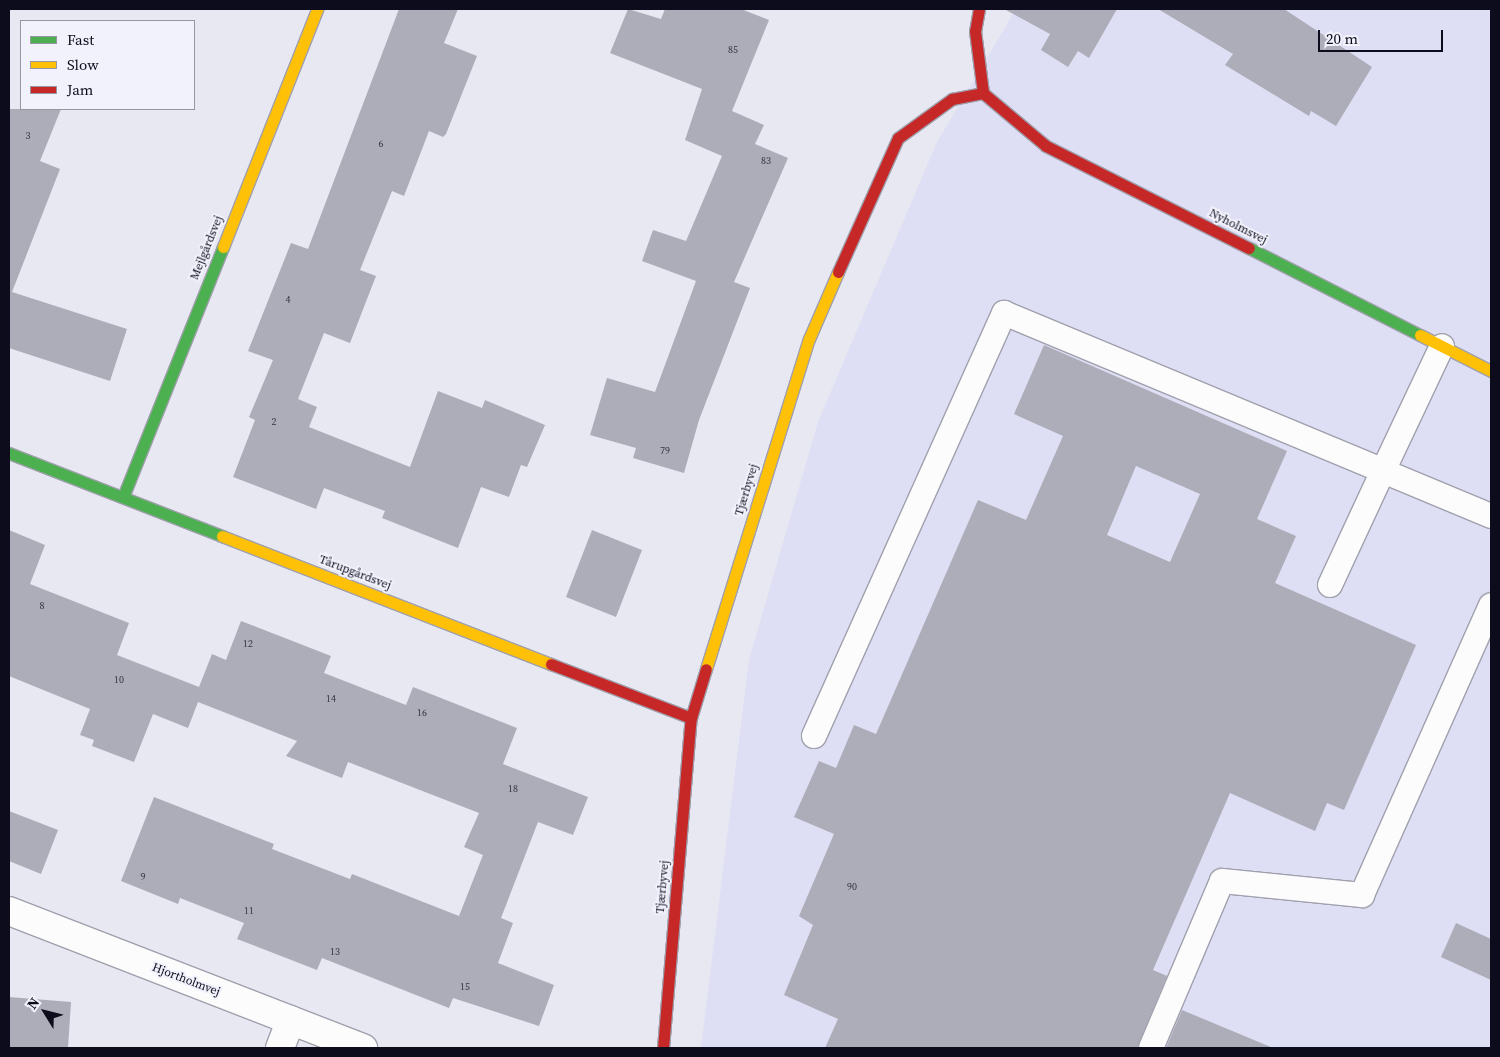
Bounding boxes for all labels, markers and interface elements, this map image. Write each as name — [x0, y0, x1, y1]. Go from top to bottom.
legend — [20, 20, 195, 110]
scale bar — [1320, 20, 1445, 52]
text: 20 m — [1326, 28, 1358, 49]
text: Fast — [67, 29, 94, 50]
house number: 85 — [728, 44, 738, 56]
text: Slow — [67, 54, 99, 75]
text: Jam — [67, 79, 93, 100]
house number: 3 — [26, 130, 30, 142]
house number: 6 — [379, 138, 383, 150]
house number: 83 — [761, 155, 771, 167]
street label: Nyholmsvej — [1207, 206, 1269, 248]
street label: Mejlgårdsvej — [188, 214, 226, 282]
house number: 4 — [286, 294, 290, 306]
house number: 2 — [272, 416, 276, 428]
house number: 79 — [660, 445, 670, 457]
street label: Tjærbyvej — [732, 462, 762, 518]
street label: Tårupgårdsvej — [317, 553, 393, 593]
house number: 8 — [40, 600, 44, 612]
house number: 12 — [243, 638, 253, 650]
house number: 10 — [114, 674, 124, 686]
house number: 14 — [326, 693, 336, 705]
house number: 16 — [417, 707, 427, 719]
house number: 18 — [508, 783, 518, 795]
street label: Tjærbyvej — [654, 860, 672, 914]
house number: 9 — [141, 871, 145, 883]
house number: 90 — [847, 881, 857, 893]
house number: 11 — [244, 905, 254, 917]
house number: 13 — [330, 946, 340, 958]
street label: Hjortholmvej — [150, 960, 222, 1000]
house number: 15 — [460, 981, 470, 993]
north arrow — [20, 987, 70, 1037]
text: N — [22, 993, 44, 1013]

